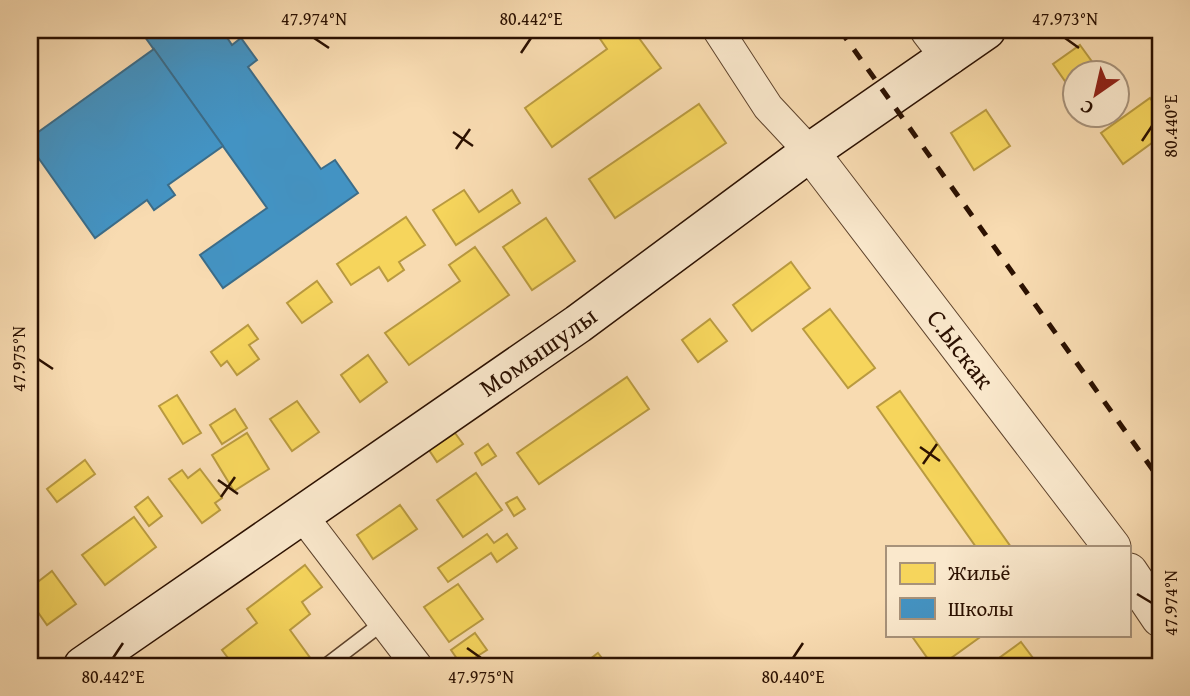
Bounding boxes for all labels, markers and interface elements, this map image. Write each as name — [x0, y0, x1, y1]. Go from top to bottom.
text: 47.974°N — [281, 5, 347, 32]
text: 80.442°E — [499, 5, 563, 32]
text: 47.973°N — [1032, 5, 1098, 32]
north arrow — [1060, 60, 1130, 130]
text: С — [1074, 93, 1099, 123]
text: 80.440°E — [1157, 94, 1184, 158]
street label: Момышулы — [471, 296, 605, 406]
street label: С.Ыскак — [918, 300, 1005, 397]
text: 47.975°N — [5, 326, 32, 392]
legend — [886, 546, 1130, 636]
text: Жильё — [947, 557, 1011, 588]
text: 47.974°N — [1157, 570, 1184, 636]
text: Школы — [948, 593, 1014, 624]
text: 80.442°E — [81, 663, 145, 690]
text: 47.975°N — [448, 663, 514, 690]
text: 80.440°E — [761, 663, 825, 690]

